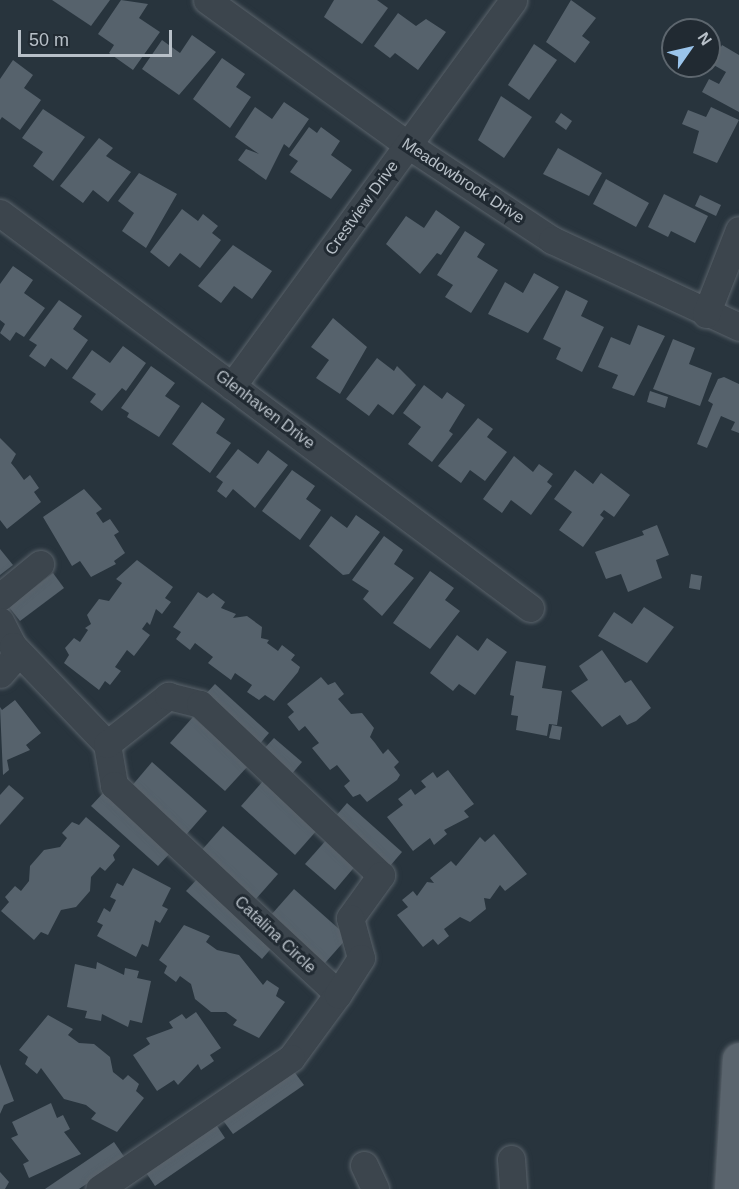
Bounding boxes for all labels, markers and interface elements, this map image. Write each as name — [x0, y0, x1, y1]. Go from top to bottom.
scale bar — [21, 18, 176, 56]
north arrow — [661, 18, 721, 78]
text: N — [694, 29, 715, 48]
text: 50 m — [29, 30, 69, 50]
street label: Meadowbrook Drive — [398, 134, 528, 228]
street label: Crestview Drive — [321, 157, 403, 259]
street label: Glenhaven Drive — [212, 366, 318, 454]
street label: Catalina Circle — [230, 893, 320, 977]

